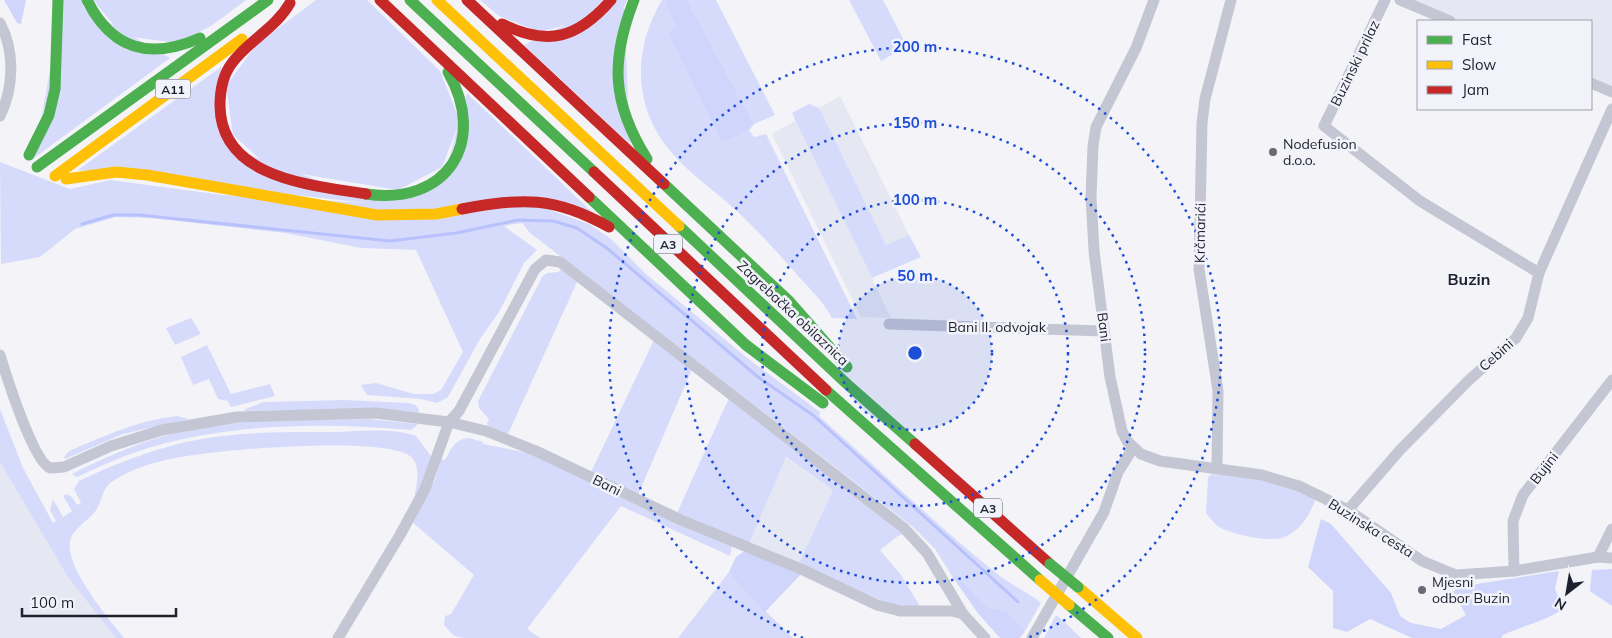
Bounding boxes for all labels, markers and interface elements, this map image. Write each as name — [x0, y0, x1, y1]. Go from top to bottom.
street label: Buzinski prilaz — [1326, 17, 1384, 109]
legend — [1417, 20, 1592, 110]
text: Fast — [1462, 30, 1492, 49]
text: 200 m — [893, 37, 937, 56]
text: Slow — [1462, 55, 1496, 74]
road number: A11 — [156, 80, 190, 98]
text: Jam — [1462, 80, 1489, 99]
text: 150 m — [893, 113, 937, 132]
place label: Nodefusion d.o.o. — [1283, 135, 1357, 169]
marker: Nodefusion d.o.o. — [1267, 146, 1279, 158]
text: 100 m — [893, 190, 937, 209]
street label: Krčmarići — [1190, 203, 1210, 263]
road number: A3 — [654, 234, 682, 253]
street label: Zagrebačka obilaznica — [733, 257, 853, 369]
text: 50 m — [897, 266, 933, 285]
district label: Buzin — [1448, 269, 1490, 289]
street label: Bani — [1093, 311, 1115, 343]
street label: Bani II. odvojak — [948, 318, 1047, 336]
street label: Cebini — [1475, 335, 1517, 375]
centre of rings — [906, 344, 924, 362]
street label: Bujini — [1526, 448, 1562, 488]
street label: Bani — [590, 470, 624, 500]
street label: Buzinska cesta — [1325, 495, 1417, 561]
road number: A3 — [974, 498, 1002, 518]
north arrow — [1542, 568, 1592, 618]
place label: Mjesni odbor Buzin — [1432, 573, 1510, 607]
marker: Mjesni odbor Buzin — [1416, 584, 1428, 596]
scale bar — [22, 586, 176, 618]
text: 100 m — [30, 593, 74, 612]
text: N — [1551, 594, 1569, 615]

